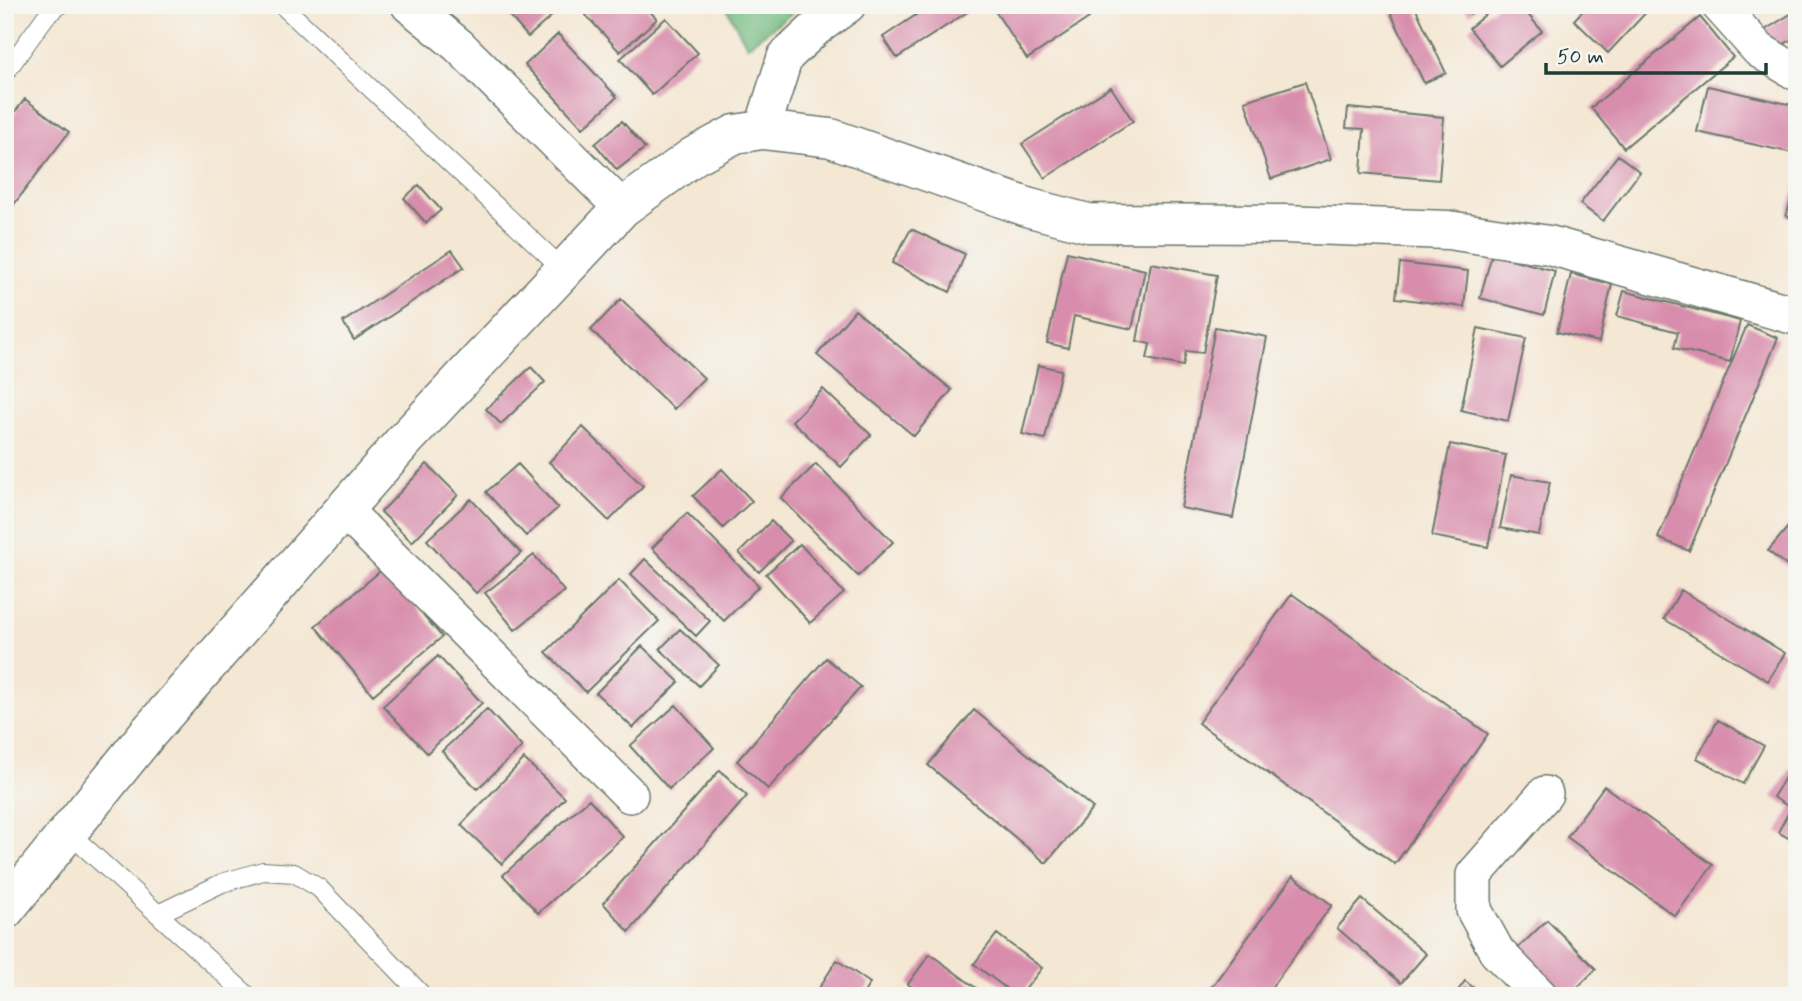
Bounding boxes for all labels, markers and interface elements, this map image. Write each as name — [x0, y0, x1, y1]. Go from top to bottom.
scale bar — [1546, 32, 1767, 76]
text: 50 m — [1557, 43, 1604, 71]

